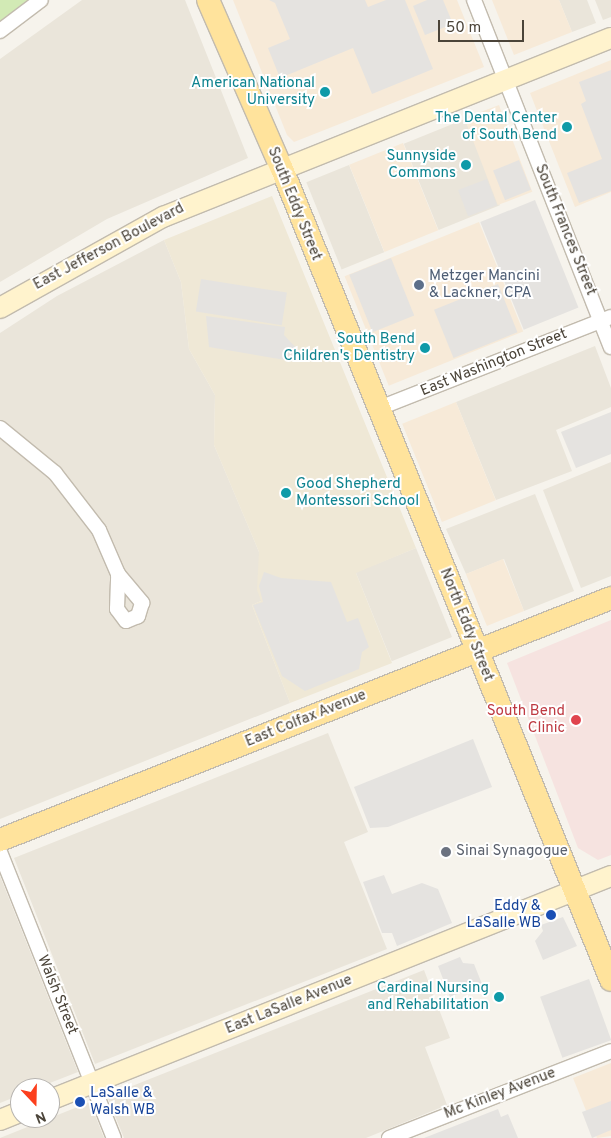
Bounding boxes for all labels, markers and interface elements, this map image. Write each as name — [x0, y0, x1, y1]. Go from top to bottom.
scale bar — [441, 10, 527, 42]
text: 50 m — [446, 19, 481, 38]
place label: American National University — [191, 74, 315, 109]
marker: American National University — [319, 86, 331, 98]
place label: The Dental Center of South Bend — [435, 109, 557, 144]
marker: The Dental Center of South Bend — [561, 121, 573, 133]
street label: South Eddy Street — [263, 145, 325, 263]
place label: Sunnyside Commons — [386, 147, 456, 182]
marker: Sunnyside Commons — [460, 159, 472, 171]
street label: South Frances Street — [530, 162, 600, 298]
street label: East Jefferson Boulevard — [31, 200, 187, 294]
place label: Metzger Mancini & Lackner, CPA — [429, 267, 540, 302]
marker: Metzger Mancini & Lackner, CPA — [413, 279, 425, 291]
street label: East Washington Street — [418, 325, 570, 401]
place label: South Bend Children's Dentistry — [283, 330, 415, 365]
marker: South Bend Children's Dentistry — [419, 342, 431, 354]
place label: Good Shepherd Montessori School — [296, 475, 419, 510]
marker: Good Shepherd Montessori School — [280, 487, 292, 499]
street label: North Eddy Street — [435, 566, 497, 684]
street label: East Colfax Avenue — [243, 686, 369, 752]
place label: South Bend Clinic — [487, 702, 565, 737]
marker: South Bend Clinic — [569, 713, 583, 727]
place label: Sinai Synagogue — [456, 843, 568, 861]
marker: Sinai Synagogue — [440, 846, 452, 858]
place label: Eddy & LaSalle WB — [466, 897, 541, 932]
marker: Eddy & LaSalle WB — [545, 909, 557, 921]
street label: Walsh Street — [33, 953, 81, 1037]
street label: East LaSalle Avenue — [223, 971, 355, 1039]
place label: Cardinal Nursing and Rehabilitation — [367, 979, 489, 1014]
marker: Cardinal Nursing and Rehabilitation — [493, 991, 505, 1003]
street label: Mc Kinley Avenue — [441, 1064, 559, 1124]
north arrow — [10, 1078, 60, 1128]
place label: LaSalle & Walsh WB — [90, 1084, 155, 1119]
marker: LaSalle & Walsh WB — [74, 1096, 86, 1108]
text: N — [32, 1107, 48, 1126]

